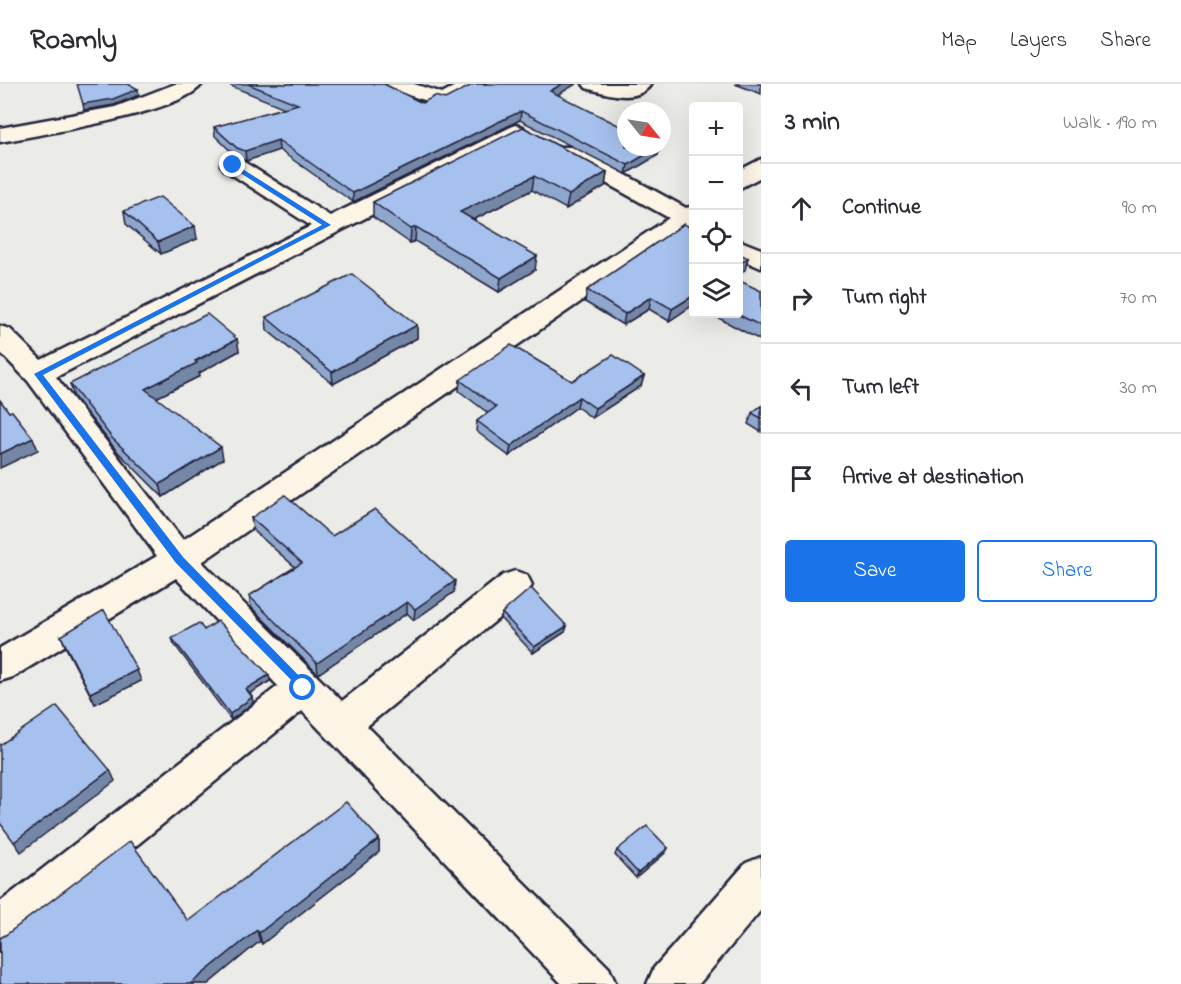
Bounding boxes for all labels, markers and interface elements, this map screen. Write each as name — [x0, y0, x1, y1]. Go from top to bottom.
text: Roamly — [30, 21, 117, 62]
text: Map — [941, 26, 977, 56]
text: Layers — [1010, 26, 1067, 56]
text: Share — [1100, 26, 1151, 56]
north arrow — [617, 102, 671, 156]
map controls — [689, 102, 743, 318]
button: + — [689, 102, 743, 156]
text: 3 min — [785, 104, 840, 142]
text: Walk · 190 m — [1063, 109, 1157, 138]
route end — [219, 151, 245, 177]
button: − — [689, 156, 743, 210]
icon: ahead — [785, 192, 818, 225]
text: Continue — [842, 192, 921, 224]
text: 90 m — [1122, 194, 1157, 223]
button: locate — [689, 210, 743, 264]
button: layers — [689, 264, 743, 318]
icon: right — [785, 282, 818, 315]
text: Turn right — [842, 282, 927, 314]
text: 70 m — [1120, 284, 1157, 313]
icon: left — [785, 372, 818, 405]
text: Turn left — [842, 372, 919, 404]
text: 30 m — [1120, 374, 1157, 403]
icon: arrive — [785, 462, 818, 495]
text: Arrive at destination — [842, 462, 1024, 494]
button: Save — [785, 540, 965, 602]
button: Share — [977, 540, 1157, 602]
route start — [289, 674, 315, 700]

